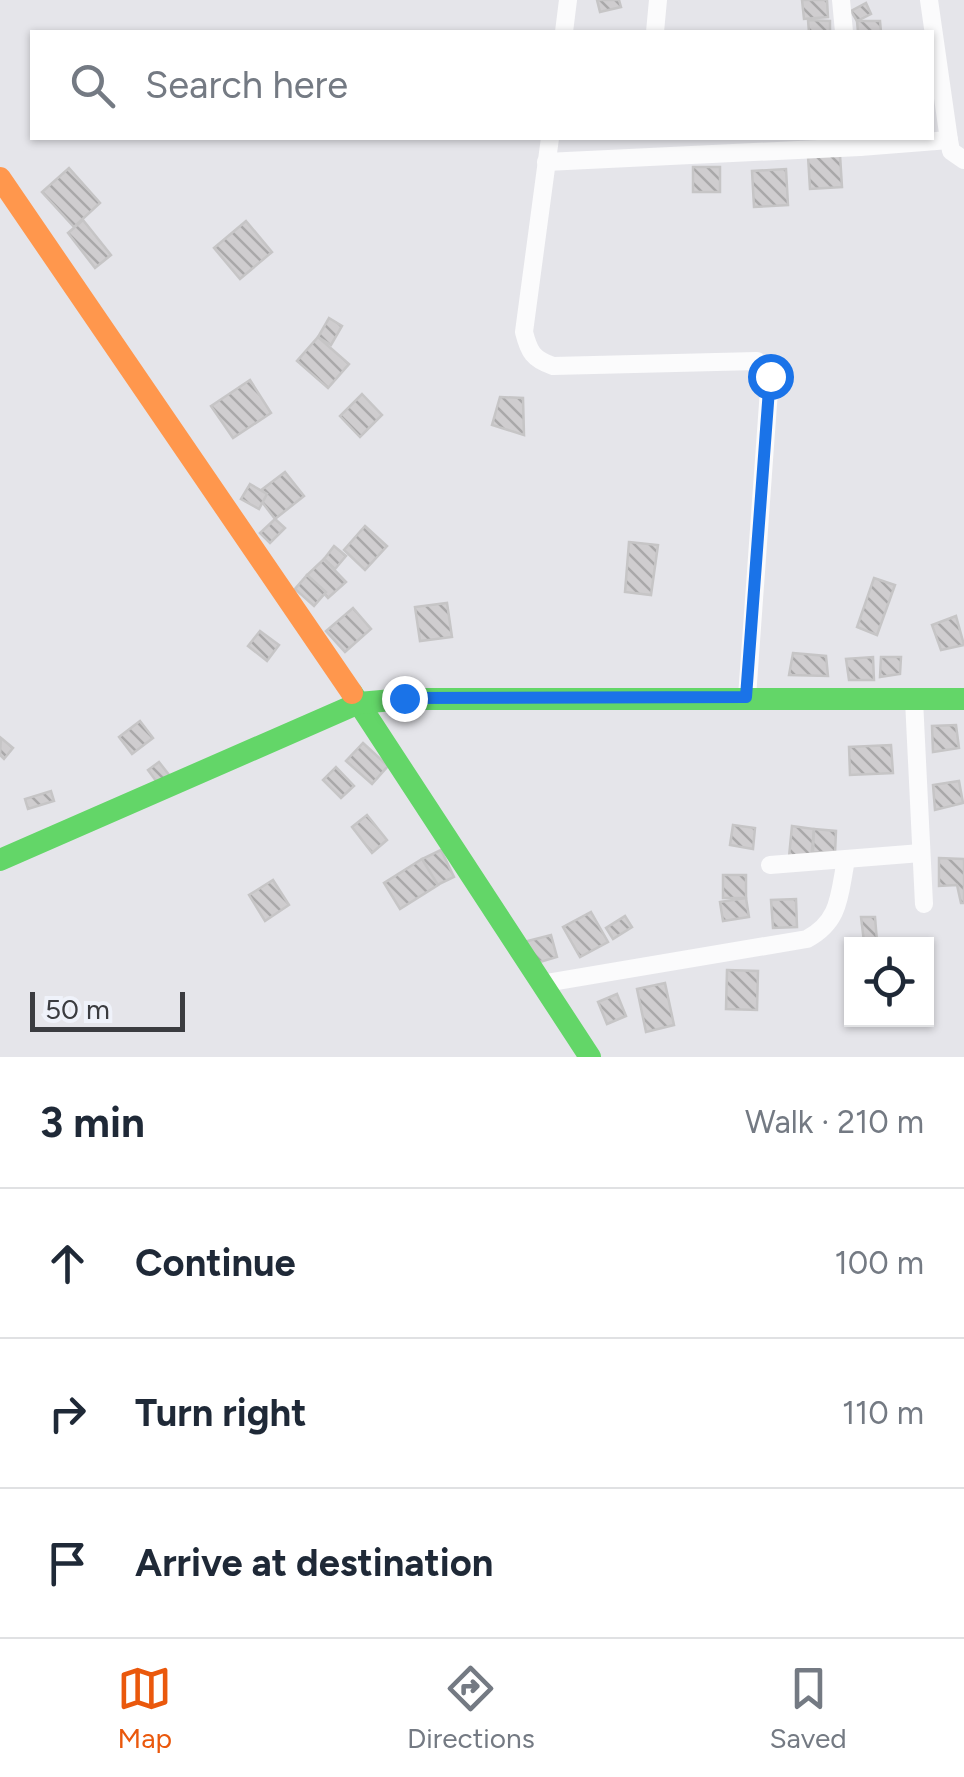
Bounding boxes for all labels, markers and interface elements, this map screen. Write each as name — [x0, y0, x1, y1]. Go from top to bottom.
search box — [30, 30, 934, 140]
icon: search — [65, 58, 120, 113]
text: Search here — [145, 62, 348, 108]
route start — [748, 354, 794, 400]
route end — [382, 676, 428, 722]
map controls — [844, 937, 934, 1027]
button: locate — [844, 937, 934, 1027]
scale bar — [30, 987, 185, 1032]
text: 50 m — [45, 992, 110, 1026]
text: 3 min — [40, 1097, 145, 1148]
text: Walk · 210 m — [745, 1103, 924, 1141]
icon: ahead — [40, 1236, 95, 1291]
text: Continue — [135, 1240, 296, 1286]
text: 100 m — [835, 1244, 924, 1282]
icon: right — [40, 1386, 95, 1441]
text: Turn right — [135, 1390, 307, 1436]
text: 110 m — [842, 1394, 924, 1432]
icon: arrive — [40, 1536, 95, 1591]
text: Arrive at destination — [135, 1540, 493, 1586]
tab: Map — [117, 1661, 172, 1755]
tab: Directions — [407, 1661, 535, 1755]
tab: Saved — [769, 1661, 847, 1755]

